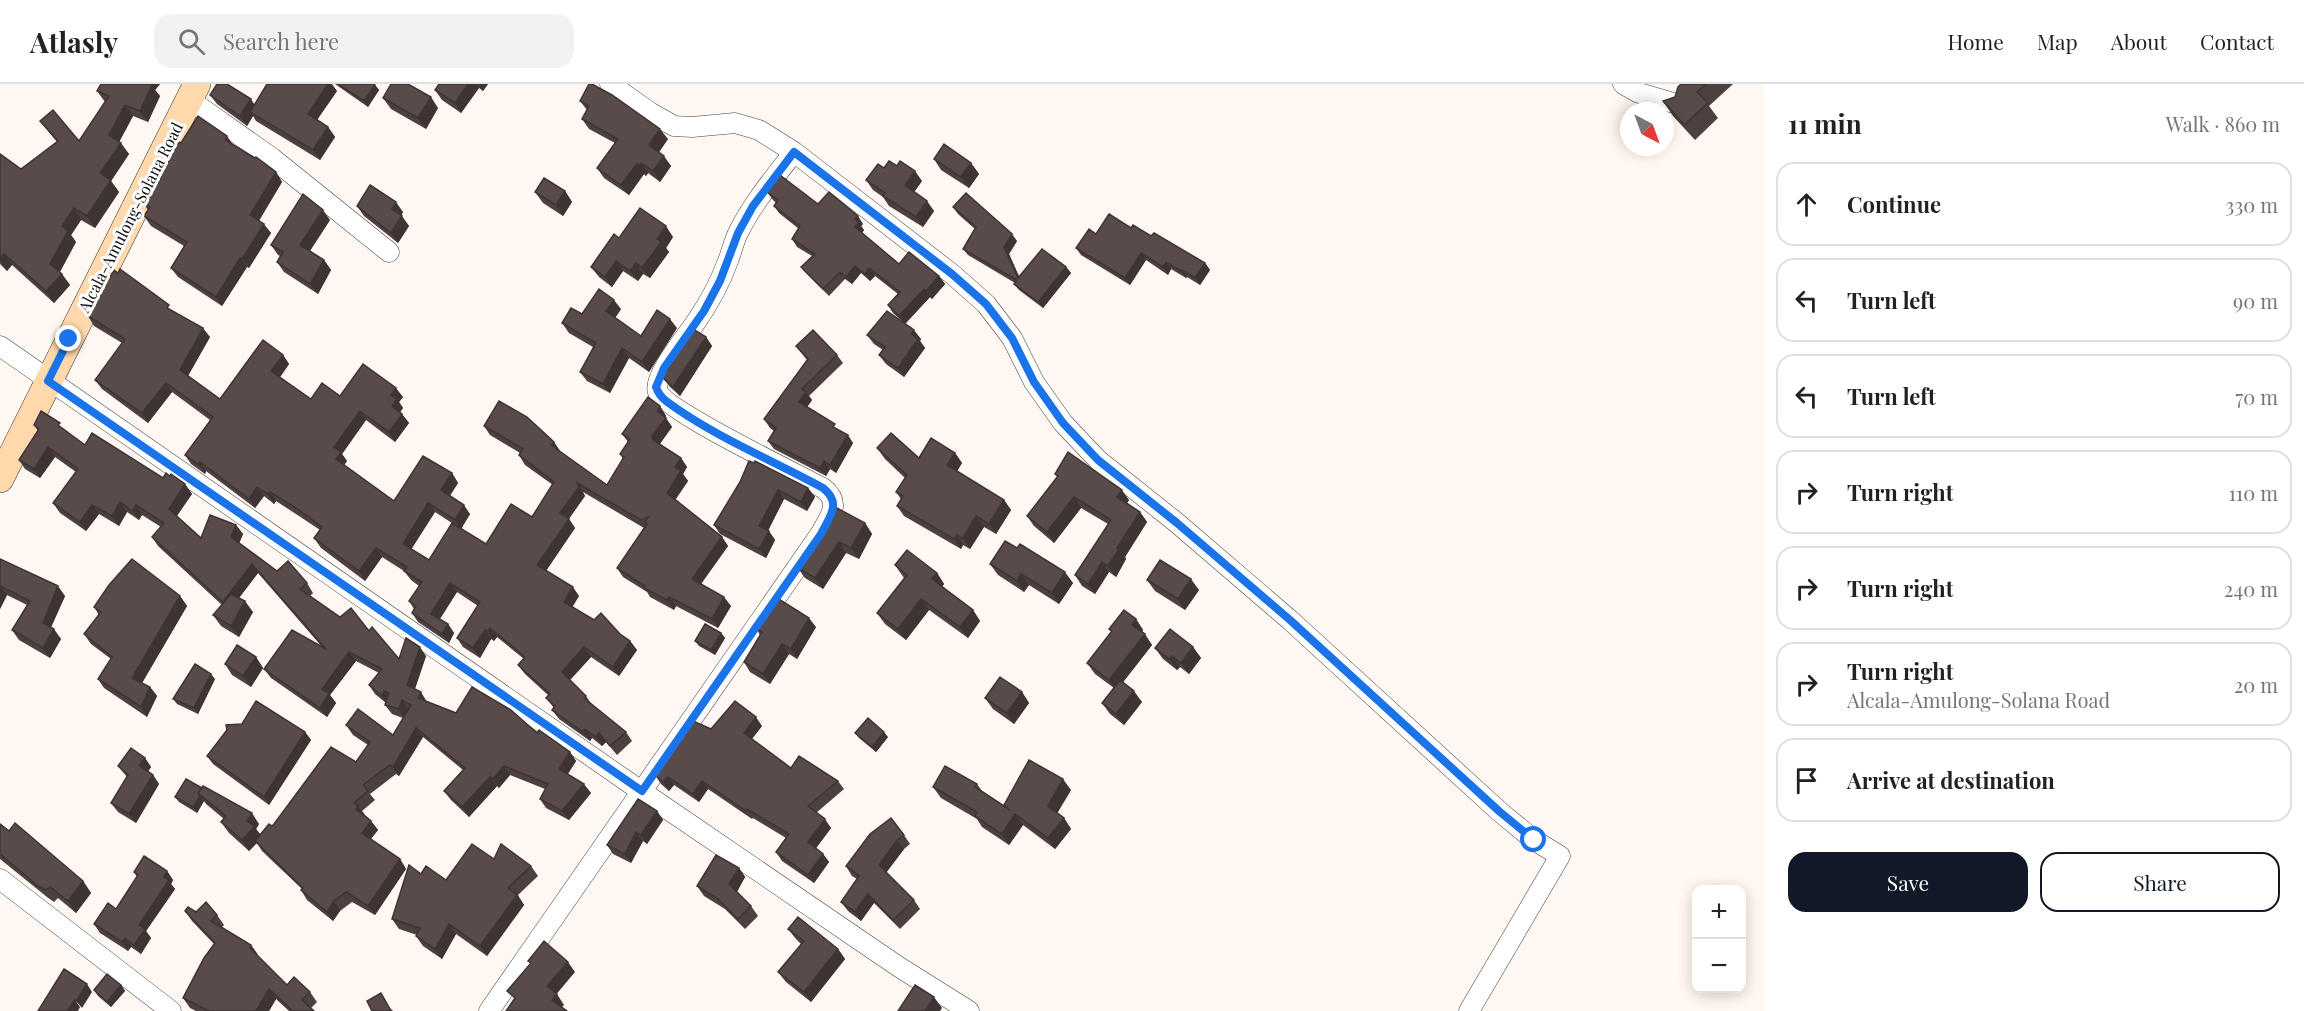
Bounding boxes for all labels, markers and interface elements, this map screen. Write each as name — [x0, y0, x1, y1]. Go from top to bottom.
search box — [154, 14, 574, 68]
text: Atlasly — [30, 23, 118, 60]
icon: search — [175, 25, 208, 58]
text: Search here — [223, 26, 339, 56]
text: Home — [1948, 27, 2004, 55]
text: Map — [2037, 27, 2078, 55]
text: About — [2111, 27, 2167, 55]
text: Contact — [2200, 27, 2274, 55]
north arrow — [1620, 102, 1674, 156]
text: 11 min — [1788, 106, 1862, 141]
text: Walk · 860 m — [2166, 110, 2280, 137]
street label: Alcala-Amulong-Solana Road — [72, 118, 187, 316]
icon: ahead — [1790, 188, 1823, 221]
text: Continue — [1847, 189, 1941, 219]
text: 330 m — [2225, 191, 2278, 218]
icon: left — [1790, 284, 1823, 317]
text: Turn left — [1847, 285, 1936, 315]
text: 90 m — [2233, 287, 2278, 314]
route end — [55, 325, 81, 351]
icon: left — [1790, 380, 1823, 413]
text: Turn left — [1847, 381, 1936, 411]
text: 70 m — [2235, 383, 2278, 410]
icon: right — [1790, 476, 1823, 509]
text: Turn right — [1847, 477, 1953, 507]
text: 110 m — [2228, 479, 2278, 506]
icon: right — [1790, 572, 1823, 605]
text: Turn right — [1847, 573, 1953, 603]
text: 240 m — [2224, 575, 2278, 602]
text: Turn right — [1847, 656, 1953, 686]
icon: right — [1790, 668, 1823, 701]
text: 20 m — [2234, 671, 2278, 698]
text: Alcala-Amulong-Solana Road — [1847, 686, 2110, 713]
icon: arrive — [1790, 764, 1823, 797]
text: Arrive at destination — [1847, 765, 2055, 795]
route start — [1520, 826, 1546, 852]
button: Save — [1788, 852, 2028, 912]
button: Share — [2040, 852, 2280, 912]
map controls — [1692, 885, 1746, 993]
button: + — [1692, 885, 1746, 939]
button: − — [1692, 939, 1746, 993]

